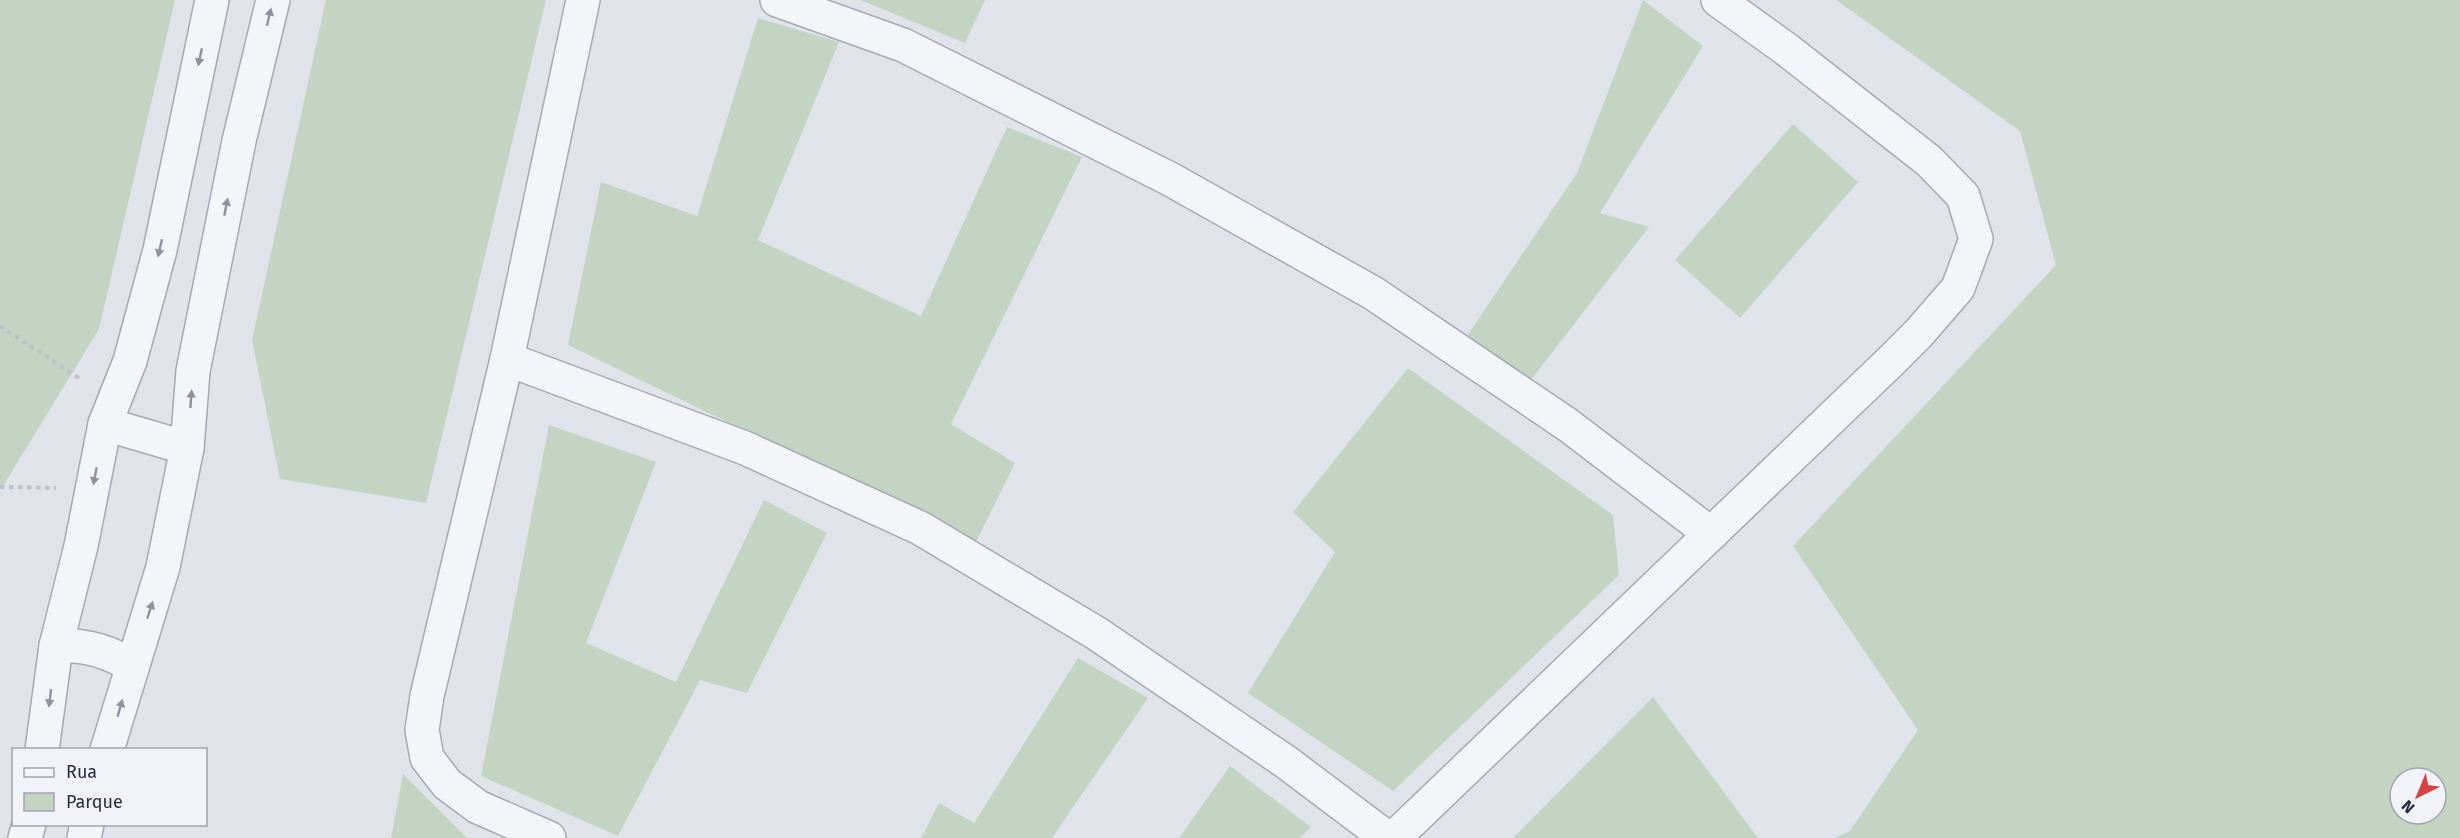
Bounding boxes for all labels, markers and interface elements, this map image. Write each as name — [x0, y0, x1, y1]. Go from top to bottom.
one-way arrow — [264, 7, 274, 26]
one-way arrow — [195, 48, 204, 67]
one-way arrow — [222, 197, 231, 216]
one-way arrow — [155, 239, 165, 257]
one-way arrow — [186, 389, 196, 408]
one-way arrow — [90, 466, 99, 485]
one-way arrow — [146, 601, 155, 619]
one-way arrow — [45, 688, 54, 707]
one-way arrow — [116, 699, 125, 717]
legend — [12, 748, 207, 826]
text: Rua — [66, 761, 97, 783]
north arrow — [2388, 766, 2448, 826]
text: Parque — [66, 791, 123, 813]
text: N — [2398, 796, 2418, 817]

